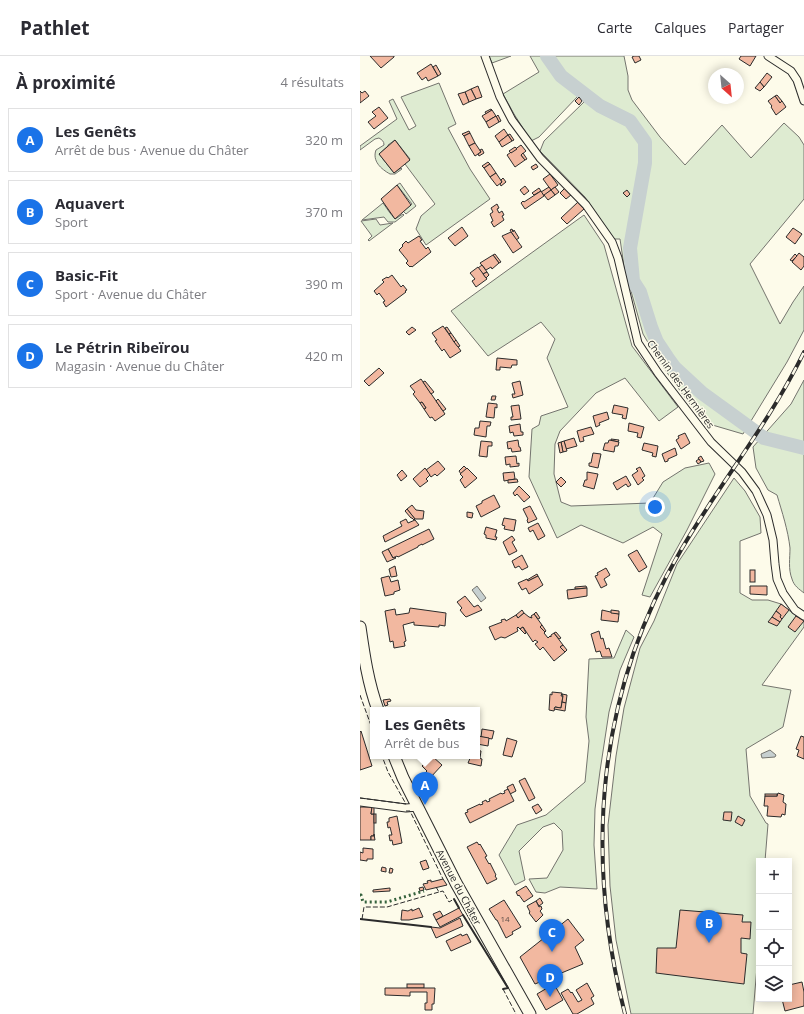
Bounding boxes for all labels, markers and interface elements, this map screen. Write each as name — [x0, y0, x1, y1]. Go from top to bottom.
text: Pathlet — [20, 15, 89, 41]
text: Carte — [597, 18, 632, 37]
text: Calques — [654, 18, 706, 37]
text: Partager — [728, 18, 784, 37]
north arrow — [708, 68, 744, 104]
text: À proximité — [16, 71, 115, 94]
text: 4 résultats — [280, 73, 344, 91]
text: Les Genêts — [55, 121, 136, 141]
text: A — [26, 131, 34, 149]
text: 320 m — [305, 131, 343, 149]
text: Arrêt de bus · Avenue du Châter — [55, 141, 249, 159]
text: Aquavert — [55, 193, 124, 213]
text: B — [26, 203, 34, 221]
text: 370 m — [305, 203, 343, 221]
text: Sport — [55, 213, 88, 231]
text: Basic-Fit — [55, 265, 118, 285]
text: C — [26, 275, 34, 293]
text: 390 m — [305, 275, 343, 293]
text: Sport · Avenue du Châter — [55, 285, 207, 303]
text: Le Pétrin Ribeïrou — [55, 337, 190, 357]
street label: Chemin des Hermières — [644, 337, 718, 431]
text: D — [25, 347, 35, 365]
text: 420 m — [305, 347, 343, 365]
text: Magasin · Avenue du Châter — [55, 357, 224, 375]
your location — [645, 497, 665, 517]
popup — [370, 707, 480, 759]
text: Les Genêts — [384, 714, 466, 734]
text: Arrêt de bus — [384, 734, 459, 752]
pin: A — [412, 772, 438, 805]
street label: Avenue du Châter — [433, 847, 485, 927]
map controls — [756, 858, 792, 1002]
button: + — [756, 858, 792, 894]
button: − — [756, 894, 792, 930]
pin: B — [696, 910, 722, 943]
house number: 14 — [500, 913, 510, 924]
pin: C — [539, 919, 565, 952]
button: locate — [756, 930, 792, 966]
pin: D — [537, 964, 563, 997]
button: layers — [756, 966, 792, 1002]

